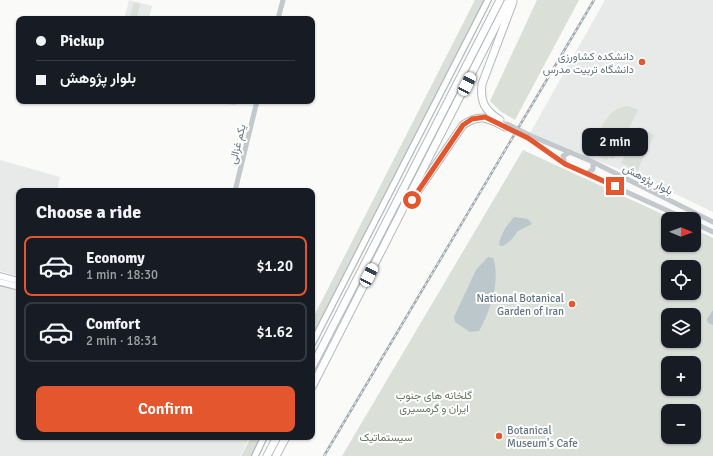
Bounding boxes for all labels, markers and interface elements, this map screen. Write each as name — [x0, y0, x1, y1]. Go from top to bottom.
text: Pickup — [60, 32, 104, 50]
place label: دانشکده کشاورزی دانشگاه تربیت مدرس — [543, 50, 634, 76]
marker: دانشکده کشاورزی دانشگاه تربیت مدرس — [637, 57, 647, 67]
text: بلوار پژوهش — [60, 69, 136, 87]
car — [456, 71, 478, 97]
street label: یکم غزالی — [226, 123, 250, 166]
callout: 2 min — [582, 128, 648, 156]
text: 2 min — [599, 134, 631, 150]
street label: بلوار پژوهش — [620, 161, 675, 198]
route end — [606, 177, 624, 195]
route start — [403, 191, 421, 209]
text: Choose a ride — [36, 201, 141, 223]
north arrow — [661, 212, 701, 252]
map controls — [661, 212, 701, 444]
icon: car — [38, 248, 74, 284]
text: Economy — [86, 249, 145, 267]
text: $1.20 — [256, 257, 293, 275]
button: locate — [661, 260, 701, 300]
car — [358, 262, 380, 288]
text: 1 min · 18:30 — [86, 267, 158, 283]
place label: National Botanical Garden of Iran — [477, 292, 564, 318]
marker: National Botanical Garden of Iran — [567, 299, 577, 309]
button: layers — [661, 308, 701, 348]
icon: car — [38, 314, 74, 350]
text: Comfort — [86, 315, 140, 333]
text: $1.62 — [256, 323, 293, 341]
text: 2 min · 18:31 — [86, 333, 158, 349]
button: + — [661, 356, 701, 396]
button: Confirm — [36, 386, 295, 432]
park label: گلخانه های جنوب ایران و گرمسیری — [396, 389, 472, 415]
button: − — [661, 404, 701, 444]
place label: Botanical Museum's Cafe — [507, 424, 578, 450]
park label: سیستماتیک — [360, 431, 413, 444]
marker: Botanical Museum's Cafe — [494, 431, 504, 441]

